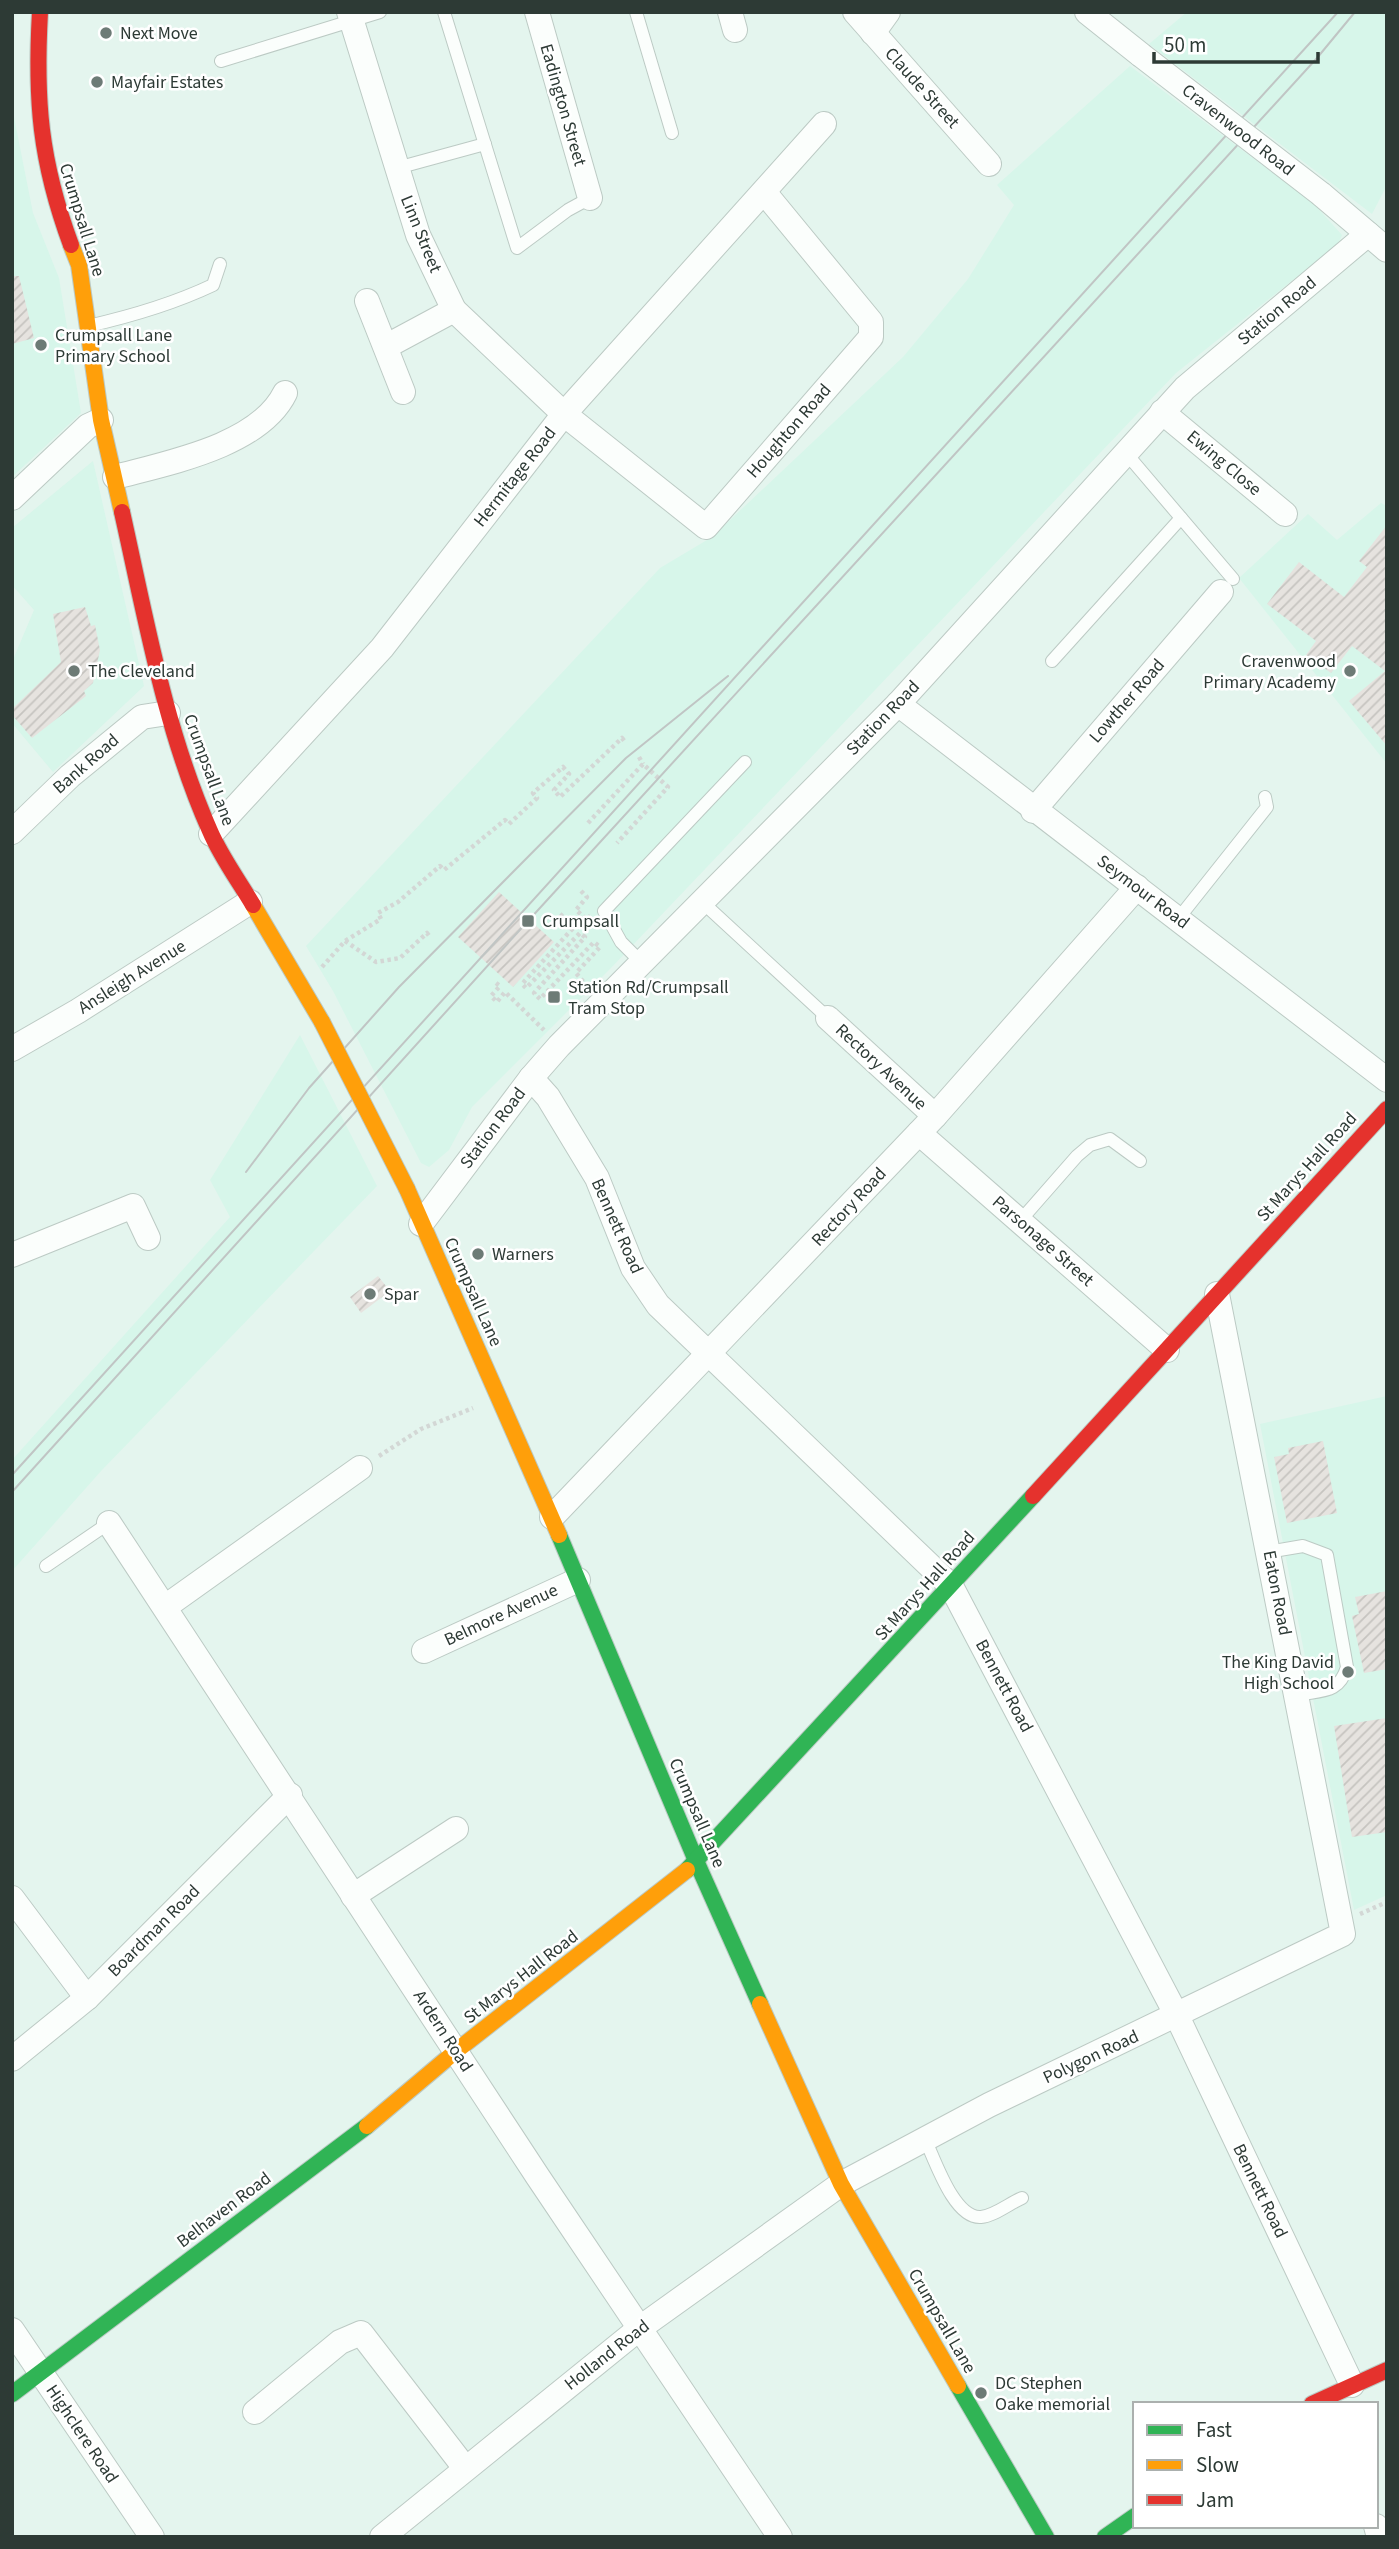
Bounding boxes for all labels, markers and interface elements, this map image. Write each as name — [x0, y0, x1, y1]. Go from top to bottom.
place label: Next Move — [120, 21, 198, 46]
scale bar — [1154, 21, 1318, 65]
marker: Next Move — [98, 25, 114, 41]
text: 50 m — [1164, 30, 1206, 60]
street label: Eadington Street — [534, 41, 592, 169]
street label: Claude Street — [879, 42, 965, 134]
place label: Mayfair Estates — [111, 70, 223, 95]
marker: Mayfair Estates — [89, 74, 105, 90]
street label: Cravenwood Road — [1176, 78, 1300, 182]
street label: Crumpsall Lane — [53, 160, 111, 280]
street label: Linn Street — [394, 191, 448, 277]
street label: Station Road — [1232, 271, 1322, 351]
place label: Crumpsall Lane Primary School — [55, 323, 172, 369]
marker: Crumpsall Lane Primary School — [33, 337, 49, 353]
street label: Houghton Road — [741, 378, 837, 484]
street label: Hermitage Road — [468, 422, 562, 532]
street label: Ewing Close — [1181, 424, 1267, 502]
place label: Cravenwood Primary Academy — [1203, 649, 1337, 695]
street label: Lowther Road — [1083, 653, 1171, 749]
place label: The Cleveland — [88, 659, 195, 684]
marker: The Cleveland — [66, 663, 82, 679]
marker: Cravenwood Primary Academy — [1342, 663, 1358, 679]
street label: Station Road — [841, 675, 925, 761]
street label: Crumpsall Lane — [177, 711, 241, 829]
street label: Bank Road — [47, 728, 125, 800]
street label: Seymour Road — [1092, 849, 1194, 935]
place label: Crumpsall — [542, 909, 619, 934]
marker: Crumpsall — [520, 913, 536, 929]
street label: Ansleigh Avenue — [73, 934, 191, 1020]
place label: Station Rd/Crumpsall Tram Stop — [568, 975, 729, 1021]
marker: Station Rd/Crumpsall Tram Stop — [546, 989, 562, 1005]
street label: Rectory Avenue — [830, 1018, 932, 1116]
street label: Station Road — [454, 1082, 532, 1174]
street label: St Marys Hall Road — [1251, 1107, 1363, 1227]
street label: Rectory Road — [806, 1162, 892, 1252]
street label: Bennett Road — [585, 1174, 649, 1278]
street label: Parsonage Street — [987, 1190, 1099, 1292]
street label: Crumpsall Lane — [438, 1233, 508, 1351]
place label: Warners — [492, 1242, 554, 1267]
marker: Warners — [470, 1246, 486, 1262]
place label: Spar — [384, 1282, 419, 1307]
marker: Spar — [362, 1286, 378, 1302]
street label: St Marys Hall Road — [869, 1526, 981, 1646]
street label: Eaton Road — [1257, 1548, 1297, 1638]
street label: Belmore Avenue — [440, 1578, 562, 1652]
street label: Bennett Road — [969, 1635, 1039, 1737]
place label: The King David High School — [1222, 1650, 1334, 1696]
marker: The King David High School — [1340, 1664, 1356, 1680]
street label: Crumpsall Lane — [663, 1754, 731, 1872]
street label: Boardman Road — [102, 1879, 206, 1983]
street label: St Marys Hall Road — [458, 1924, 584, 2030]
street label: Ardern Road — [407, 1985, 479, 2077]
street label: Polygon Road — [1039, 2024, 1143, 2090]
street label: Bennett Road — [1226, 2140, 1294, 2242]
street label: Belhaven Road — [172, 2166, 276, 2254]
street label: Crumpsall Lane — [902, 2264, 982, 2378]
street label: Holland Road — [559, 2314, 655, 2396]
place label: DC Stephen Oake memorial — [995, 2371, 1110, 2417]
street label: Highclere Road — [40, 2380, 124, 2488]
marker: DC Stephen Oake memorial — [973, 2385, 989, 2401]
legend — [1133, 2402, 1378, 2528]
text: Fast — [1196, 2415, 1232, 2445]
text: Slow — [1196, 2450, 1239, 2480]
text: Jam — [1196, 2485, 1234, 2515]

